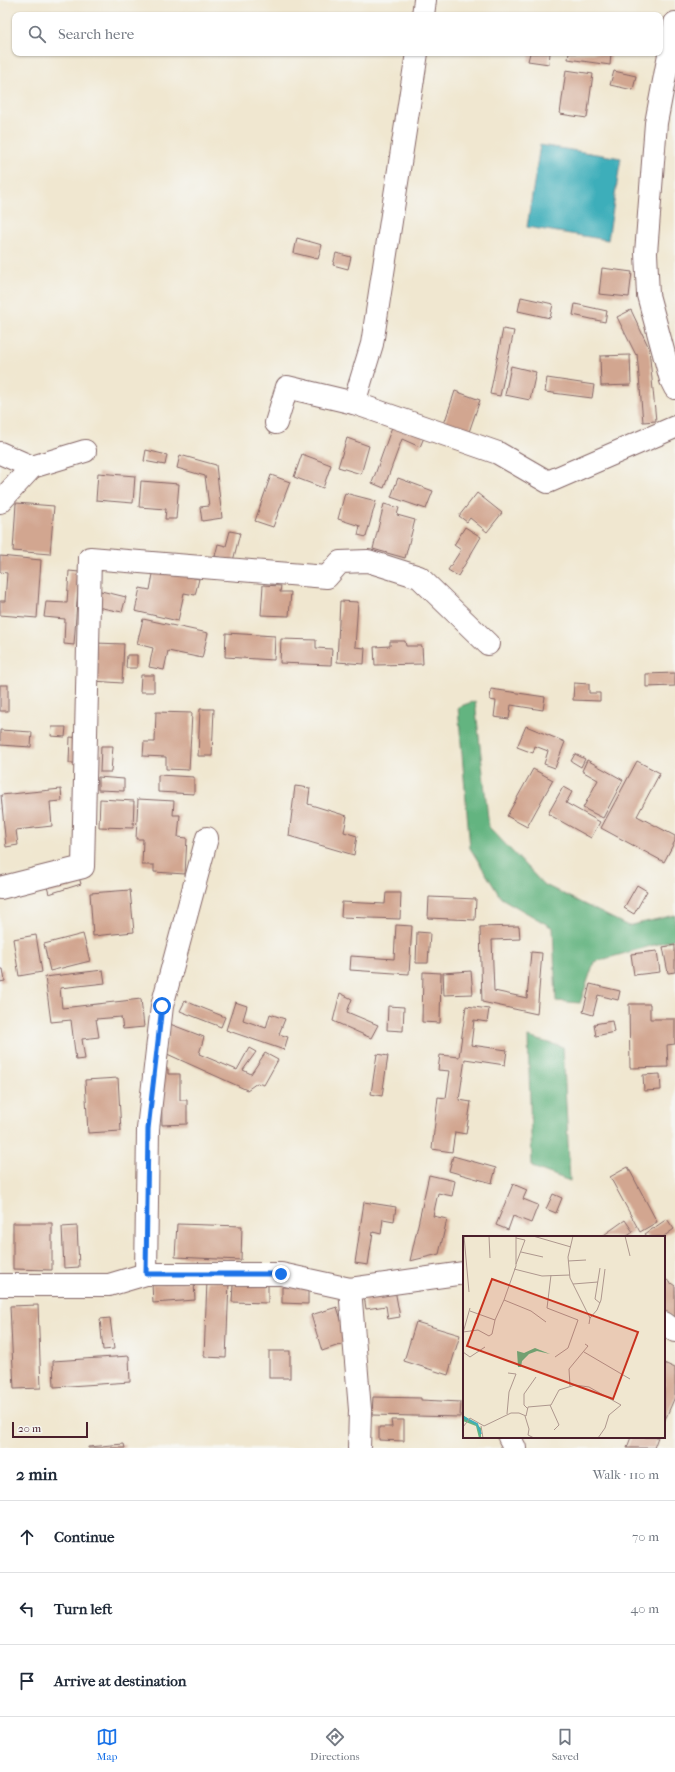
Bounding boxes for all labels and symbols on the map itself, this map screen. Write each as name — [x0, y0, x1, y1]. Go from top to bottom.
route start — [153, 997, 171, 1015]
inset map — [463, 1236, 665, 1438]
route end — [272, 1265, 290, 1283]
scale bar — [12, 1420, 88, 1439]

